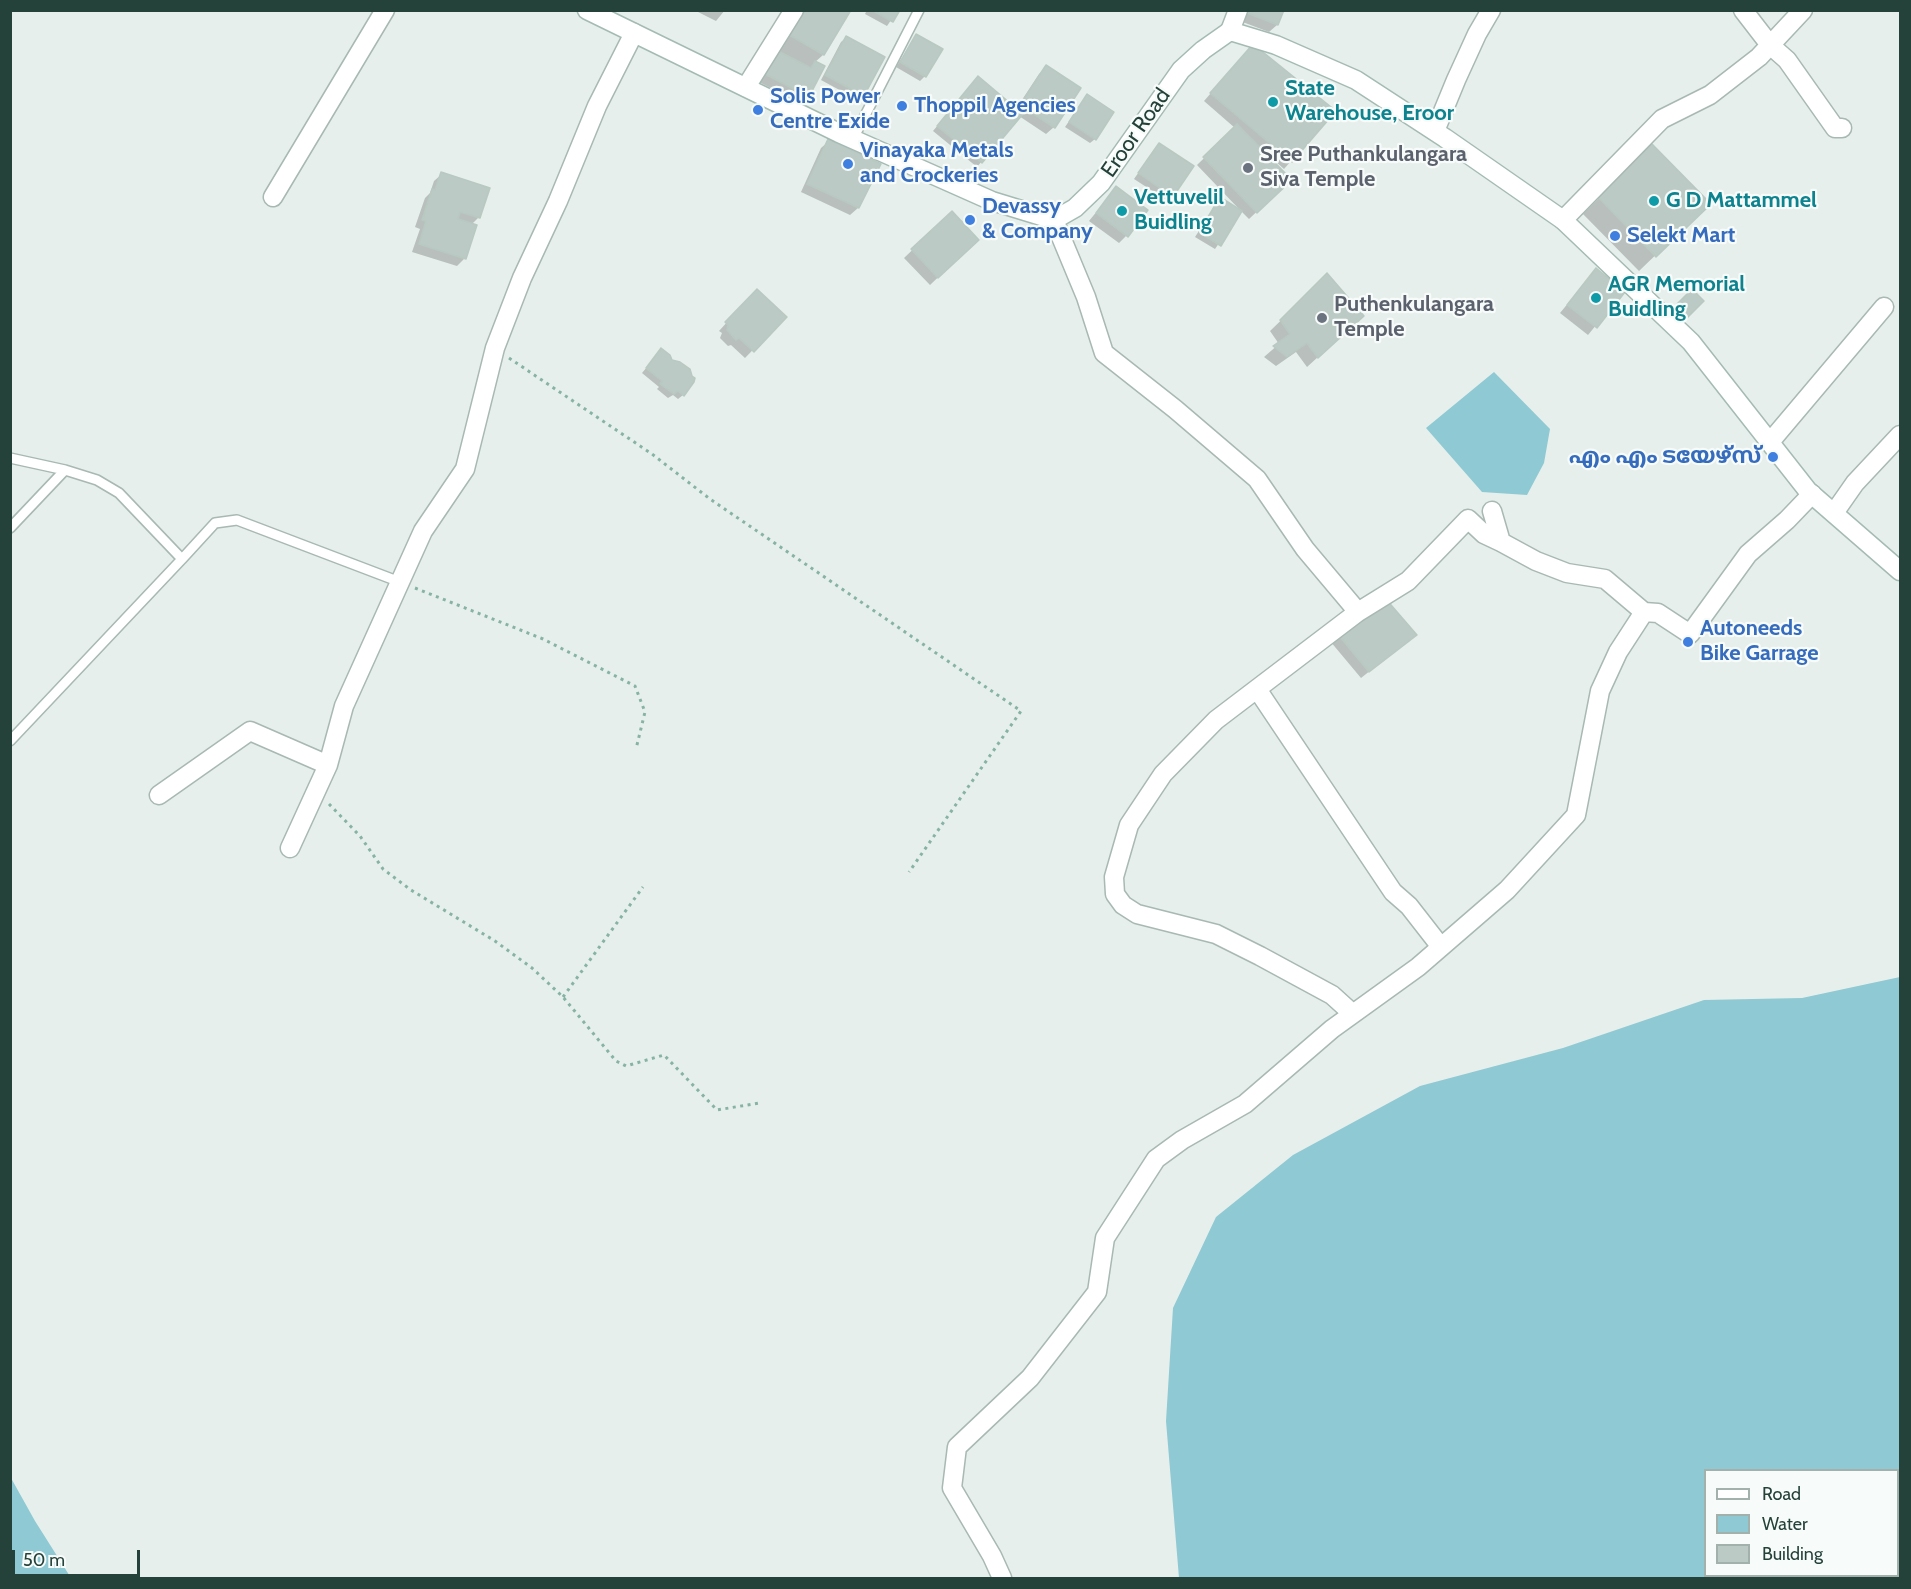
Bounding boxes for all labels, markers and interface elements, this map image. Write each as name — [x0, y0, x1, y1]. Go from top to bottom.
place label: State Warehouse, Eroor — [1285, 76, 1454, 128]
street label: Eroor Road — [1096, 83, 1176, 183]
place label: Solis Power Centre Exide — [770, 84, 890, 136]
place label: Thoppil Agencies — [914, 93, 1076, 119]
marker: State Warehouse, Eroor — [1266, 95, 1280, 109]
marker: Thoppil Agencies — [895, 99, 909, 113]
marker: Solis Power Centre Exide — [751, 103, 765, 117]
place label: Vinayaka Metals and Crockeries — [860, 138, 1014, 190]
place label: Sree Puthankulangara Siva Temple — [1260, 142, 1467, 194]
marker: Vinayaka Metals and Crockeries — [841, 157, 855, 171]
marker: Sree Puthankulangara Siva Temple — [1241, 161, 1255, 175]
place label: Vettuvelil Buidling — [1134, 185, 1224, 236]
place label: G D Mattammel — [1666, 188, 1817, 214]
place label: Devassy & Company — [982, 194, 1093, 246]
marker: G D Mattammel — [1647, 194, 1661, 208]
marker: Vettuvelil Buidling — [1115, 204, 1129, 218]
marker: Devassy & Company — [963, 213, 977, 227]
place label: Selekt Mart — [1627, 223, 1735, 249]
marker: Selekt Mart — [1608, 229, 1622, 243]
place label: AGR Memorial Buidling — [1608, 272, 1745, 324]
marker: AGR Memorial Buidling — [1589, 291, 1603, 305]
place label: Puthenkulangara Temple — [1334, 292, 1494, 344]
marker: Puthenkulangara Temple — [1315, 311, 1329, 325]
place label: എം എം ടയേഴ്‌സ് — [1569, 444, 1761, 470]
marker: എം എം ടയേഴ്‌സ് — [1766, 450, 1780, 464]
place label: Autoneeds Bike Garrage — [1700, 616, 1819, 668]
marker: Autoneeds Bike Garrage — [1681, 635, 1695, 649]
legend — [1704, 1469, 1899, 1577]
text: Road — [1762, 1483, 1801, 1505]
text: Water — [1762, 1513, 1808, 1535]
scale bar — [15, 1538, 142, 1576]
text: Building — [1762, 1543, 1823, 1565]
text: 50 m — [23, 1549, 65, 1571]

